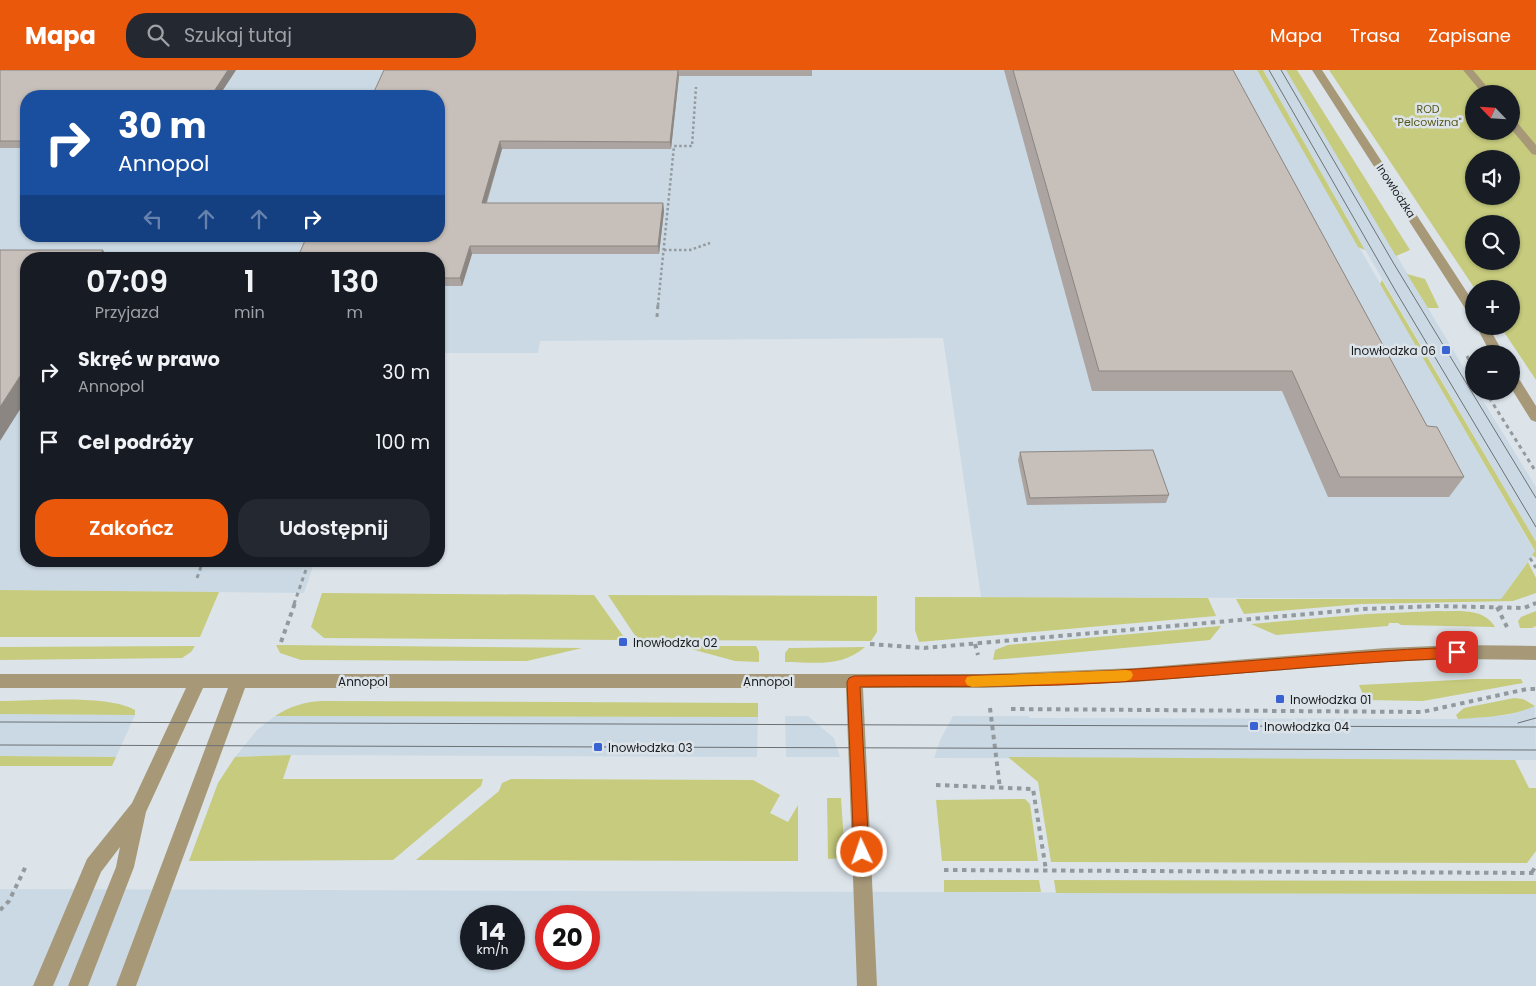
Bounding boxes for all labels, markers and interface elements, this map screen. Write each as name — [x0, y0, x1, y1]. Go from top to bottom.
search box — [126, 13, 476, 58]
text: Mapa — [25, 19, 96, 52]
icon: search — [144, 21, 172, 49]
text: Szukaj tutaj — [184, 22, 292, 49]
text: Mapa — [1270, 23, 1322, 48]
text: Trasa — [1350, 23, 1400, 48]
text: Zapisane — [1428, 23, 1511, 48]
north arrow — [1465, 85, 1520, 140]
map controls — [1465, 85, 1520, 400]
text: 30 m — [118, 101, 206, 150]
park label: ROD "Pelcowizna" — [1394, 101, 1462, 130]
icon: right — [35, 110, 100, 175]
text: Annopol — [118, 148, 209, 179]
button: sound — [1465, 150, 1520, 205]
street label: Inowłodzka — [1373, 161, 1419, 221]
icon: left — [139, 205, 167, 233]
icon: ahead — [192, 205, 220, 233]
icon: ahead — [245, 205, 273, 233]
icon: right — [298, 205, 326, 233]
button: search — [1465, 215, 1520, 270]
text: 07:09 — [86, 260, 168, 303]
text: 1 — [244, 260, 255, 303]
text: 130 — [331, 260, 379, 303]
button: + — [1465, 280, 1520, 335]
text: Przyjazd — [95, 301, 159, 324]
text: min — [234, 301, 265, 324]
text: m — [347, 301, 363, 324]
place label: Inowłodzka 06 — [1351, 342, 1436, 359]
marker: Inowłodzka 06 — [1440, 344, 1452, 356]
button: − — [1465, 345, 1520, 400]
text: Skręć w prawo — [78, 346, 220, 373]
icon: right — [35, 358, 63, 386]
text: 30 m — [382, 359, 430, 386]
text: Annopol — [78, 375, 145, 398]
icon: arrive — [35, 428, 63, 456]
text: Cel podróży — [78, 429, 193, 456]
text: 100 m — [375, 429, 430, 456]
button: Zakończ — [35, 499, 228, 557]
button: Udostępnij — [238, 499, 430, 557]
pin — [1436, 631, 1478, 673]
place label: Inowłodzka 02 — [633, 634, 717, 651]
marker: Inowłodzka 02 — [617, 636, 629, 648]
icon: arrive — [1443, 638, 1471, 666]
street label: Annopol — [338, 673, 388, 690]
street label: Annopol — [743, 673, 793, 690]
place label: Inowłodzka 01 — [1290, 691, 1371, 708]
marker: Inowłodzka 01 — [1274, 693, 1286, 705]
place label: Inowłodzka 04 — [1264, 718, 1349, 735]
marker: Inowłodzka 04 — [1248, 720, 1260, 732]
place label: Inowłodzka 03 — [608, 739, 693, 756]
marker: Inowłodzka 03 — [592, 741, 604, 753]
position arrow — [835, 825, 887, 877]
speed limit sign: 20 — [535, 905, 600, 970]
text: 14 — [479, 914, 506, 949]
text: km/h — [477, 941, 508, 958]

